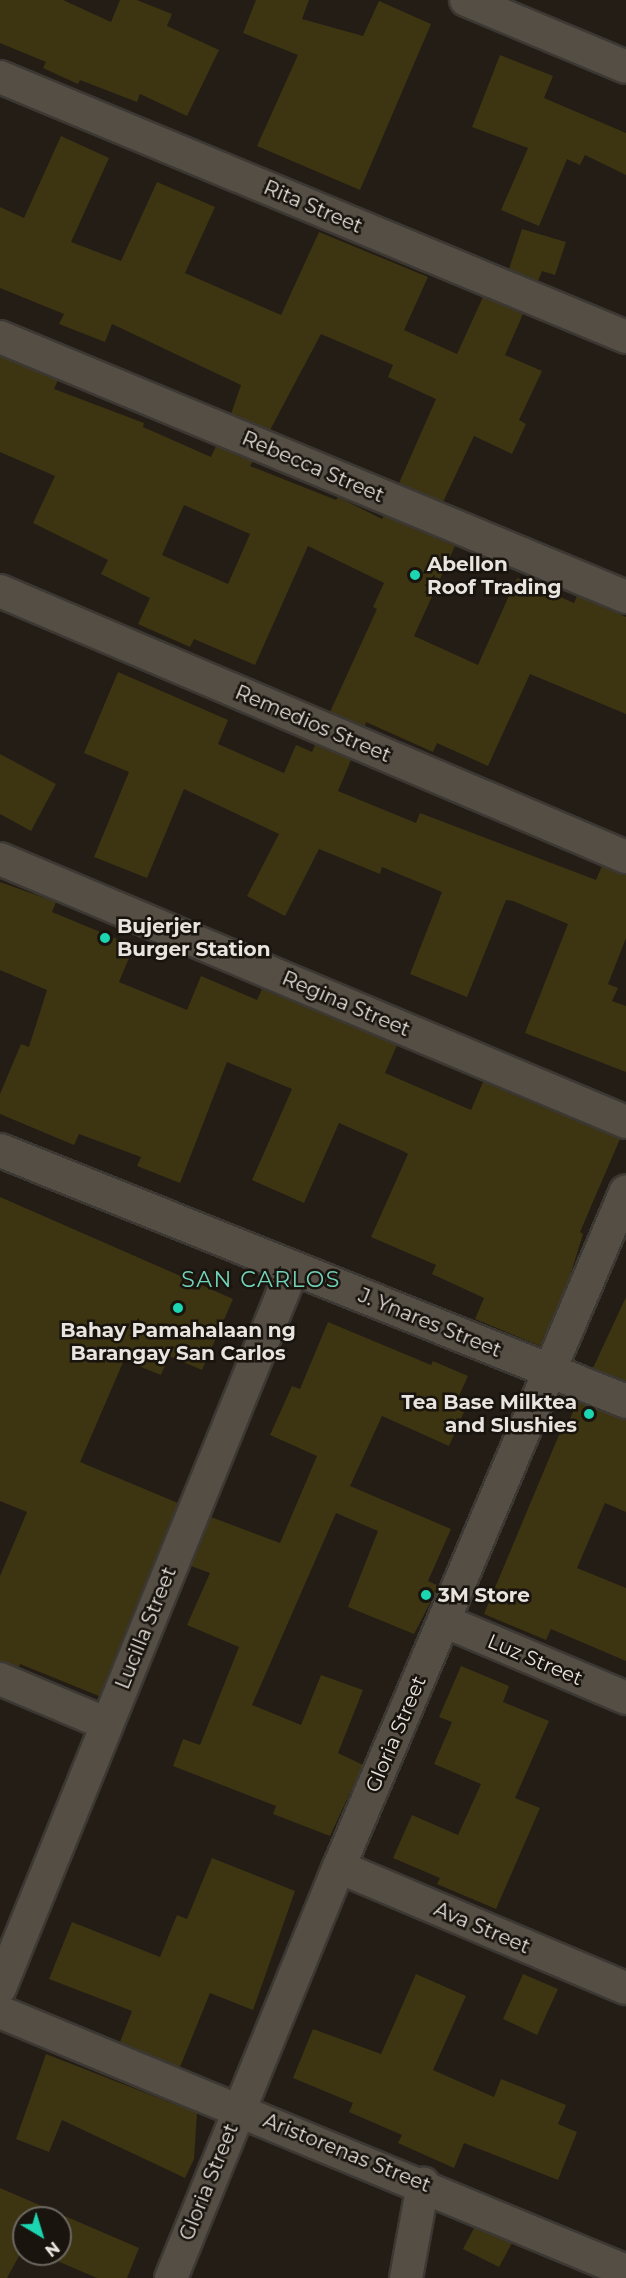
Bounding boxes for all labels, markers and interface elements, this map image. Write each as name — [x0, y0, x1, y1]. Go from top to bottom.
street label: Rita Street — [260, 175, 366, 239]
street label: Rebecca Street — [238, 426, 388, 508]
place label: Abellon Roof Trading — [427, 552, 561, 599]
marker: Abellon Roof Trading — [408, 568, 422, 582]
street label: Remedios Street — [232, 680, 394, 768]
place label: Bujerjer Burger Station — [117, 915, 270, 962]
marker: Bujerjer Burger Station — [98, 931, 112, 945]
street label: Regina Street — [278, 966, 414, 1042]
district label: SAN CARLOS — [181, 1267, 341, 1293]
street label: J. Ynares Street — [355, 1283, 505, 1363]
marker: Bahay Pamahalaan ng Barangay San Carlos — [171, 1301, 185, 1315]
place label: Bahay Pamahalaan ng Barangay San Carlos — [60, 1318, 296, 1365]
place label: Tea Base Milktea and Slushies — [402, 1390, 577, 1437]
marker: Tea Base Milktea and Slushies — [582, 1407, 596, 1421]
street label: Lucilla Street — [111, 1563, 181, 1693]
place label: 3M Store — [438, 1583, 530, 1607]
marker: 3M Store — [419, 1588, 433, 1602]
street label: Luz Street — [484, 1629, 586, 1691]
street label: Gloria Street — [361, 1672, 431, 1796]
street label: Ava Street — [430, 1897, 534, 1959]
street label: Aristorenas Street — [260, 2108, 434, 2198]
street label: Gloria Street — [175, 2120, 243, 2244]
north arrow — [12, 2206, 72, 2266]
text: N — [41, 2238, 63, 2260]

